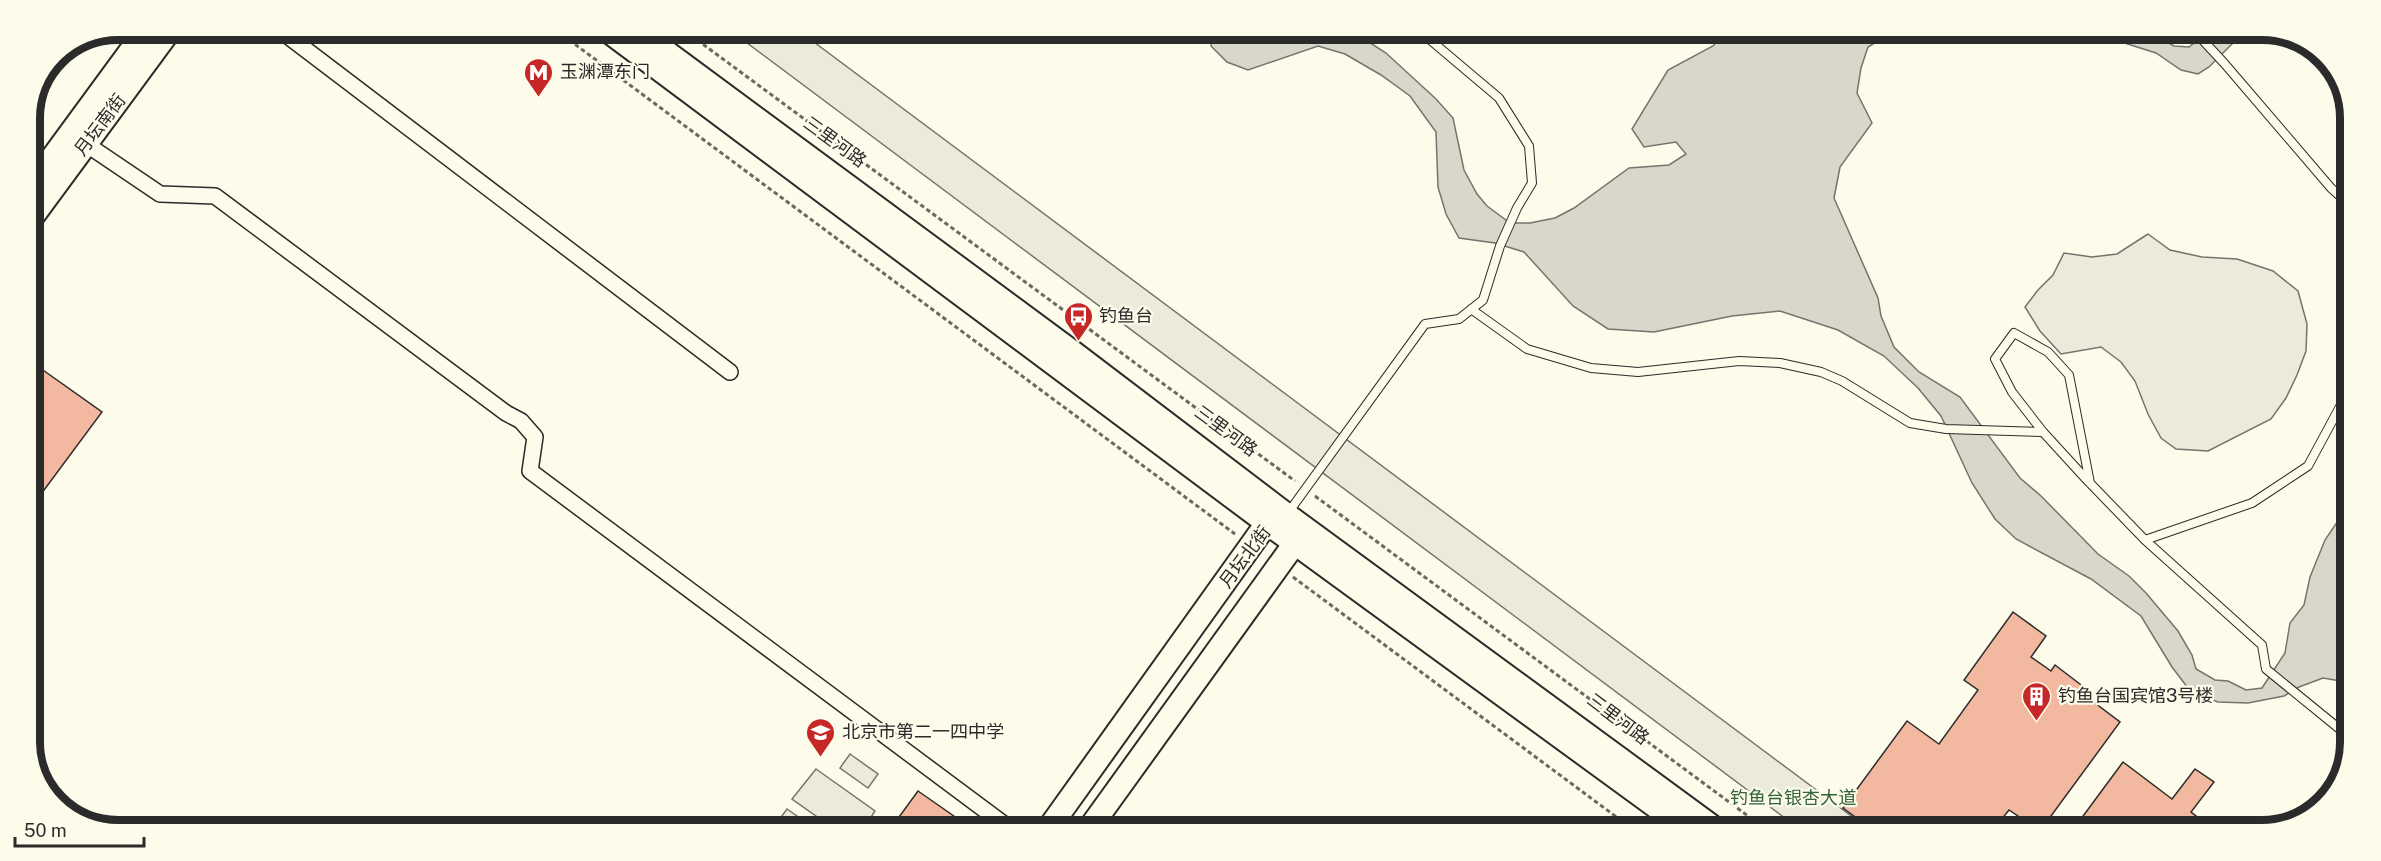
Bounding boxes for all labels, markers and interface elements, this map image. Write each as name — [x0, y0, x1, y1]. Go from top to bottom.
metro station icon: 玉渊潭东门 — [523, 56, 555, 98]
place label: 玉渊潭东门 — [560, 61, 650, 82]
street label: 月坛南街 — [70, 90, 130, 160]
street label: 三里河路 — [800, 112, 871, 171]
bus stop icon: 钓鱼台 — [1062, 300, 1094, 342]
place label: 钓鱼台 — [1099, 305, 1153, 326]
street label: 三里河路 — [1191, 401, 1262, 460]
street label: 月坛北街 — [1215, 522, 1275, 592]
building icon: 钓鱼台国宾馆3号楼 — [2021, 680, 2053, 722]
place label: 钓鱼台国宾馆3号楼 — [2058, 685, 2213, 706]
street label: 三里河路 — [1583, 689, 1653, 749]
school or university icon: 北京市第二一四中学 — [805, 716, 837, 758]
place label: 北京市第二一四中学 — [842, 721, 1004, 742]
park label: 钓鱼台银杏大道 — [1730, 787, 1856, 808]
scale bar — [15, 810, 144, 848]
text: 50 m — [24, 820, 67, 841]

